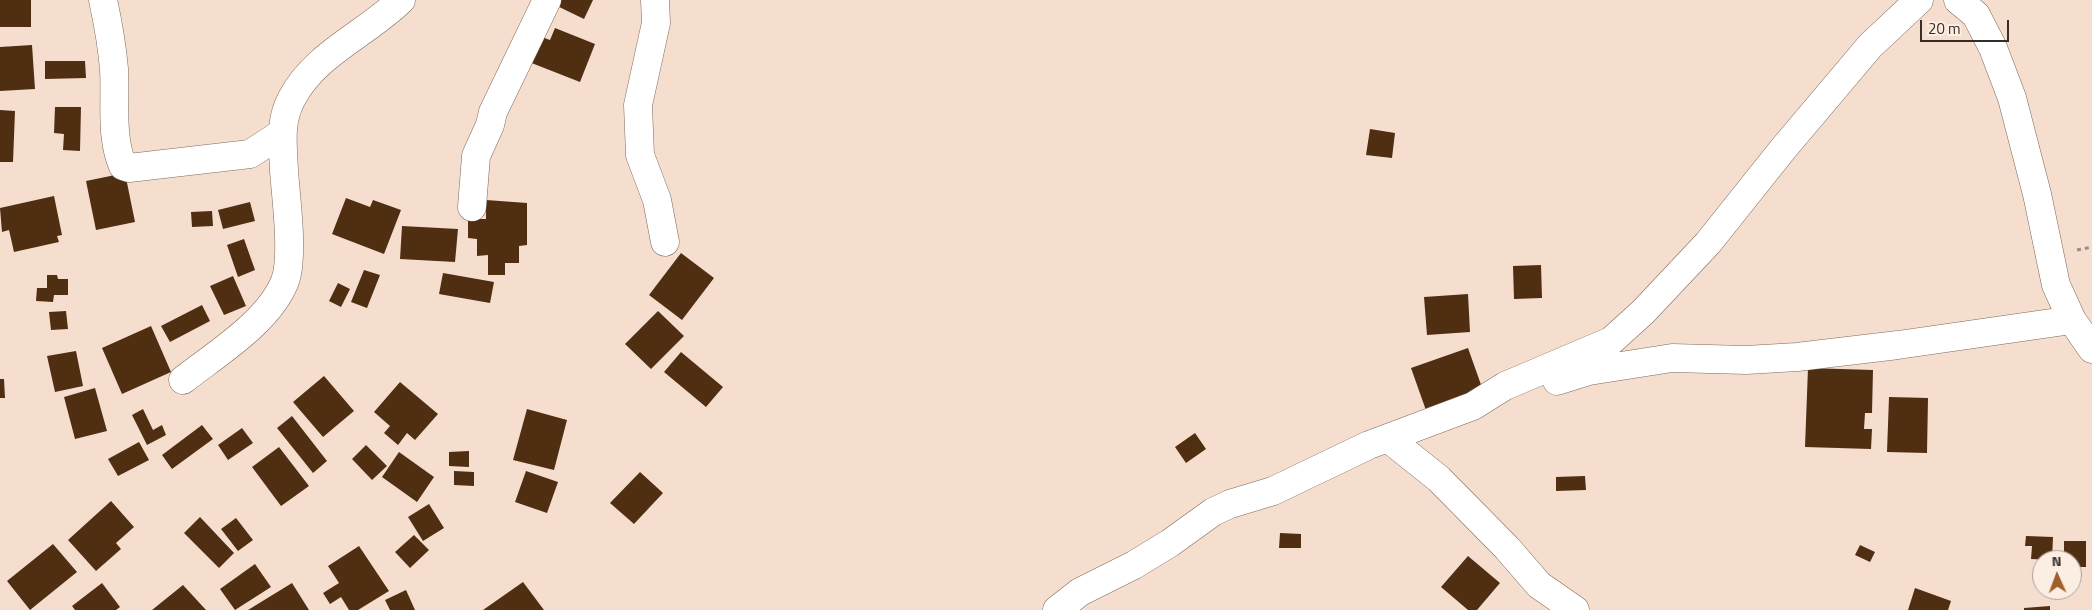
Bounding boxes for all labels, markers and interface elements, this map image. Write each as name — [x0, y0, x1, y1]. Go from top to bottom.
scale bar — [1922, 10, 2011, 42]
text: 20 m — [1928, 17, 1961, 40]
north arrow — [2032, 550, 2082, 600]
text: N — [2051, 550, 2062, 571]

